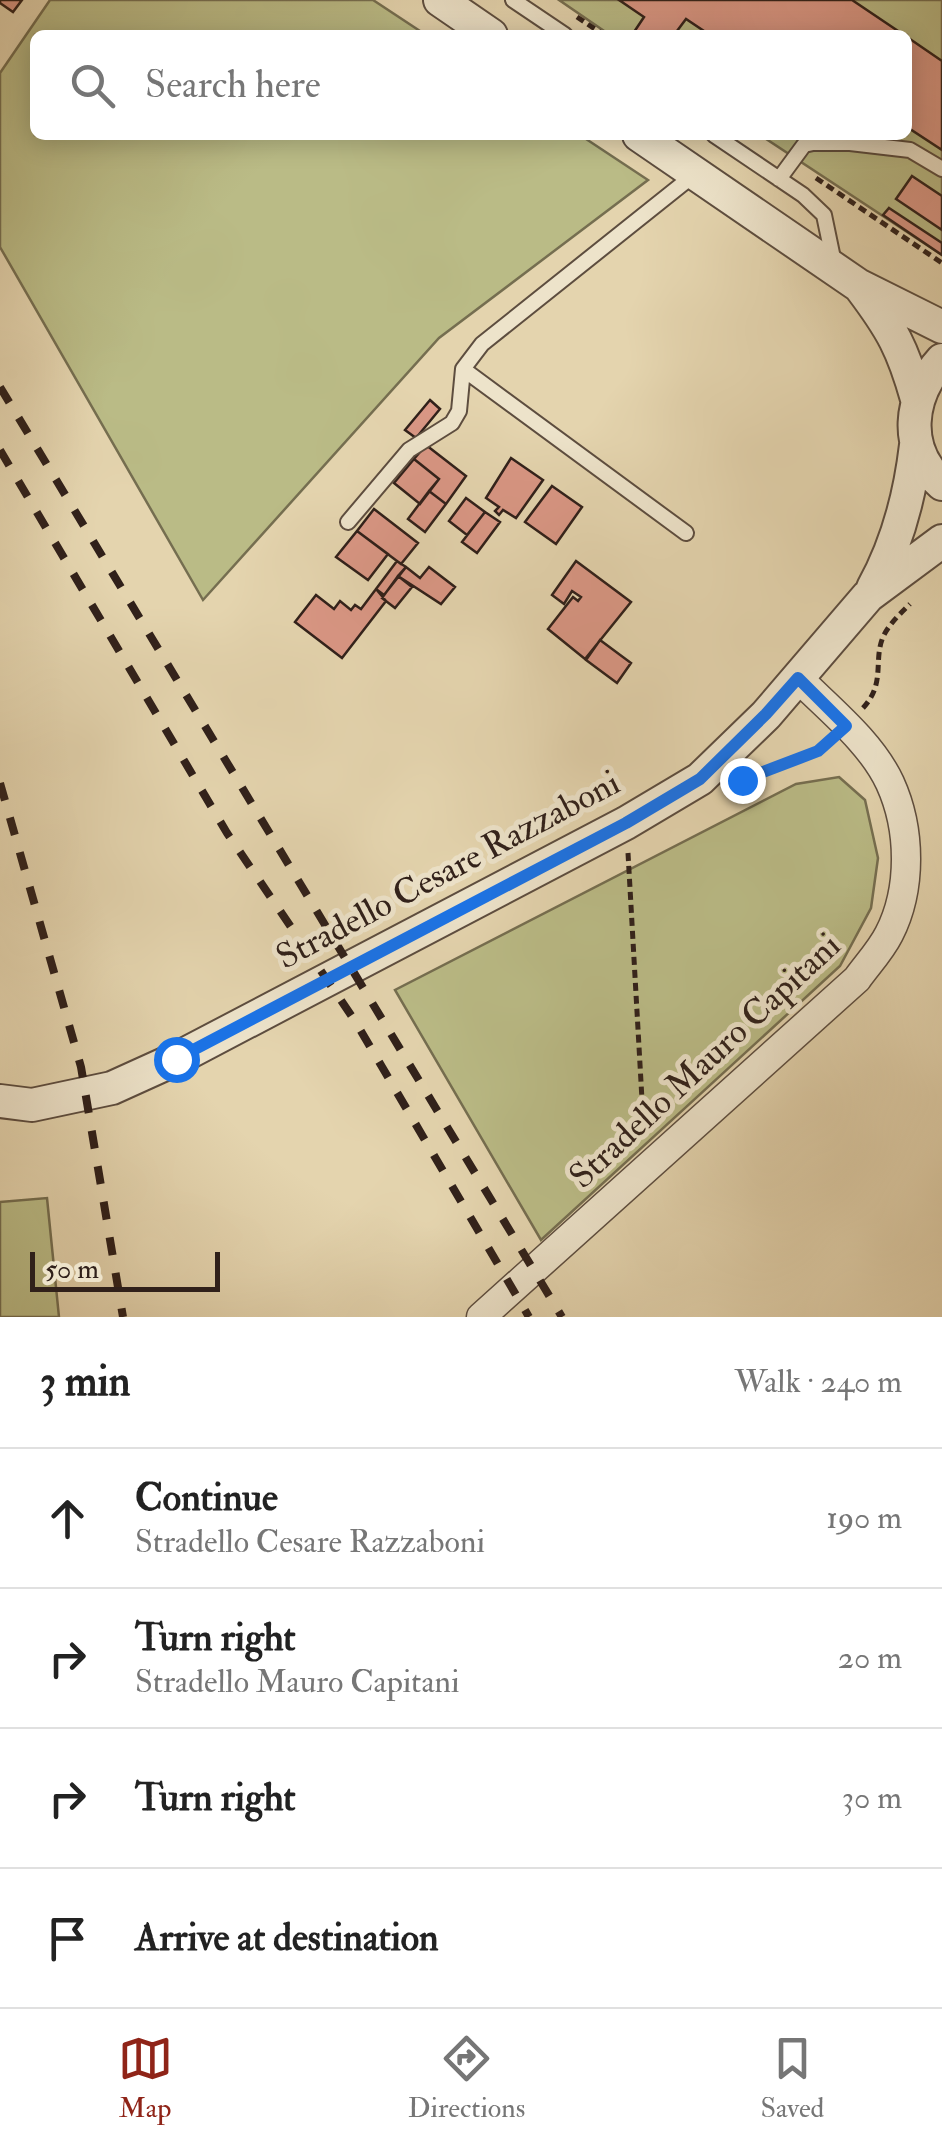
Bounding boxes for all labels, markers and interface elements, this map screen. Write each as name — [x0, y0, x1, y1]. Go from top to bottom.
search box — [30, 30, 912, 140]
icon: search — [65, 58, 120, 113]
text: Search here — [145, 61, 321, 109]
route end — [720, 758, 766, 804]
street label: Stradello Cesare Razzaboni — [269, 761, 627, 979]
street label: Stradello Mauro Capitani — [560, 924, 850, 1198]
route start — [154, 1037, 200, 1083]
scale bar — [30, 1247, 220, 1292]
text: 50 m — [45, 1252, 99, 1287]
text: 3 min — [40, 1356, 130, 1408]
text: Walk · 240 m — [734, 1362, 902, 1402]
text: Continue — [135, 1474, 278, 1522]
icon: ahead — [40, 1491, 95, 1546]
text: 190 m — [826, 1498, 902, 1538]
text: Stradello Cesare Razzaboni — [135, 1522, 485, 1562]
text: Turn right — [135, 1614, 296, 1662]
icon: right — [40, 1631, 95, 1686]
text: 20 m — [838, 1638, 902, 1678]
text: Stradello Mauro Capitani — [135, 1662, 460, 1702]
icon: right — [40, 1771, 95, 1826]
text: Turn right — [135, 1774, 296, 1822]
text: 30 m — [842, 1778, 902, 1818]
icon: arrive — [40, 1911, 95, 1966]
text: Arrive at destination — [135, 1914, 439, 1962]
tab: Map — [118, 2031, 173, 2126]
tab: Directions — [408, 2031, 525, 2126]
tab: Saved — [760, 2031, 824, 2126]

